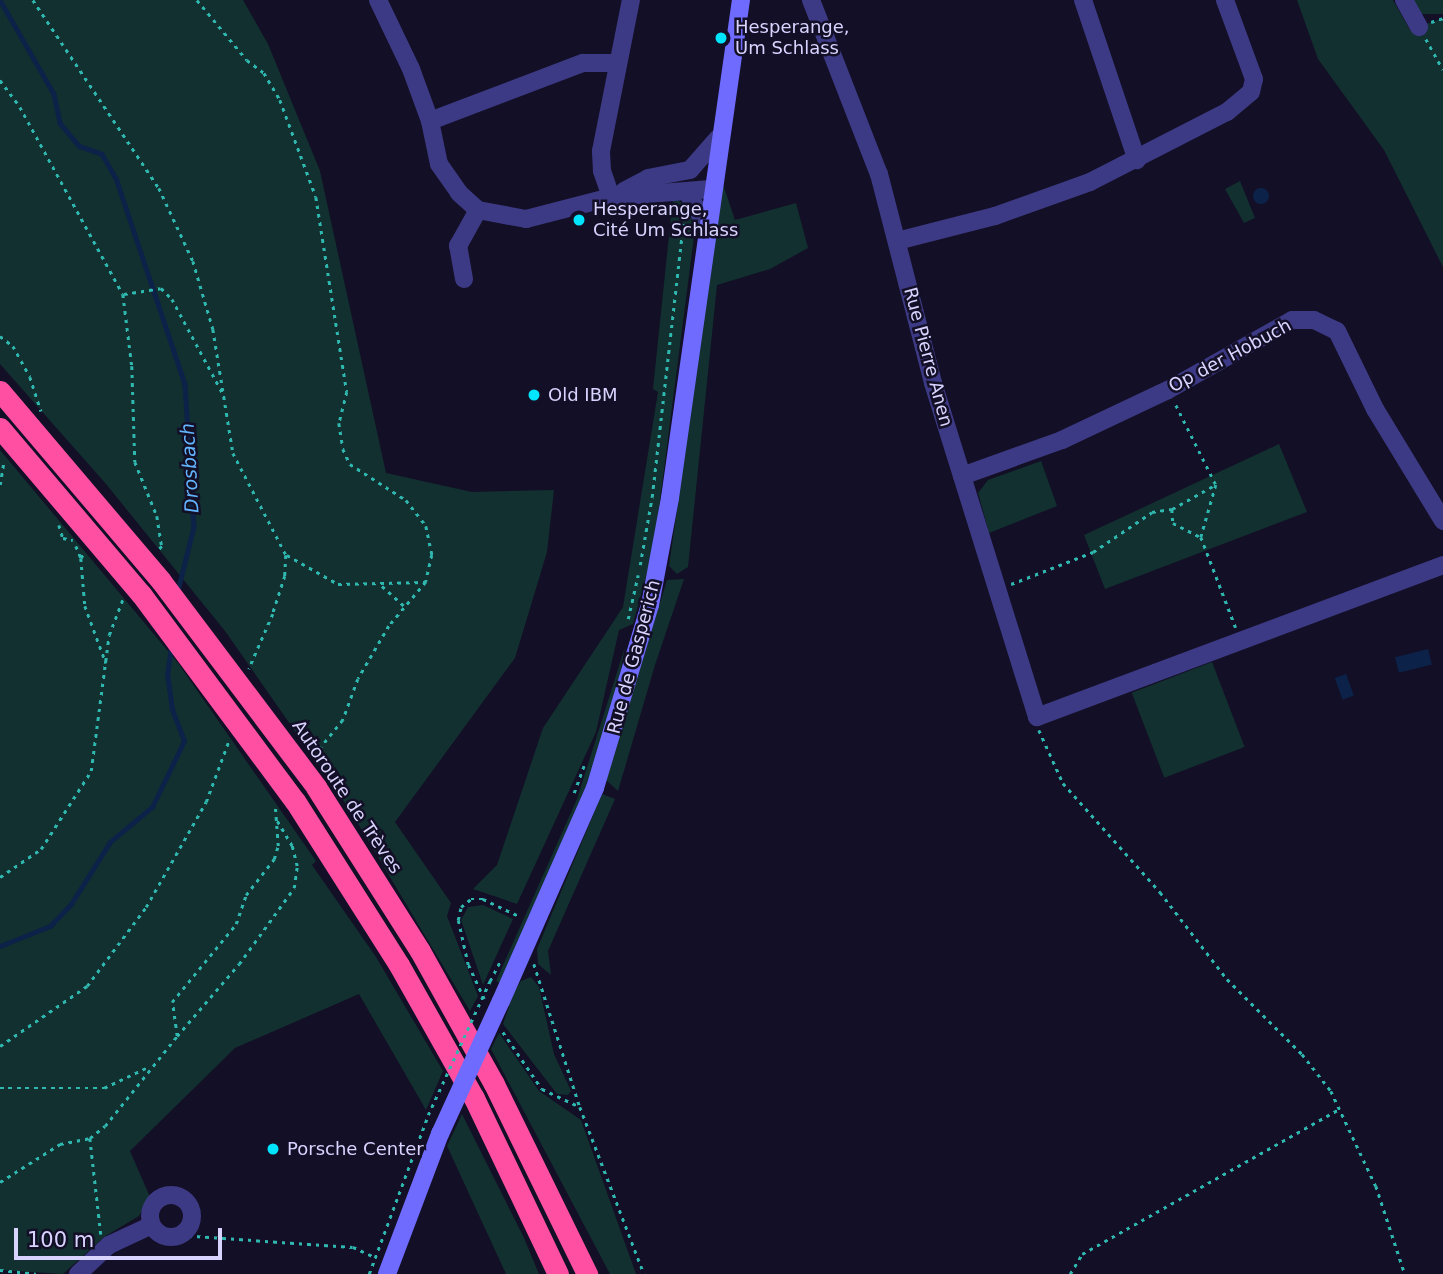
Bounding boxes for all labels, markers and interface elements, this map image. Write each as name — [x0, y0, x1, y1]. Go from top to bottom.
place label: Hesperange, Um Schlass — [735, 17, 850, 60]
marker: Hesperange, Um Schlass — [713, 30, 729, 46]
place label: Hesperange, Cité Um Schlass — [593, 199, 738, 242]
marker: Hesperange, Cité Um Schlass — [571, 212, 587, 228]
street label: Rue Pierre Anen — [899, 285, 957, 429]
street label: Op der Hobuch — [1165, 315, 1295, 397]
place label: Old IBM — [548, 384, 618, 406]
marker: Old IBM — [526, 387, 542, 403]
water label: Drosbach — [176, 422, 204, 514]
street label: Rue de Gasperich — [603, 578, 665, 736]
street label: Autoroute de Trèves — [287, 716, 407, 878]
place label: Porsche Center — [287, 1138, 424, 1160]
marker: Porsche Center — [265, 1141, 281, 1157]
scale bar — [18, 1214, 226, 1258]
text: 100 m — [27, 1228, 94, 1252]

